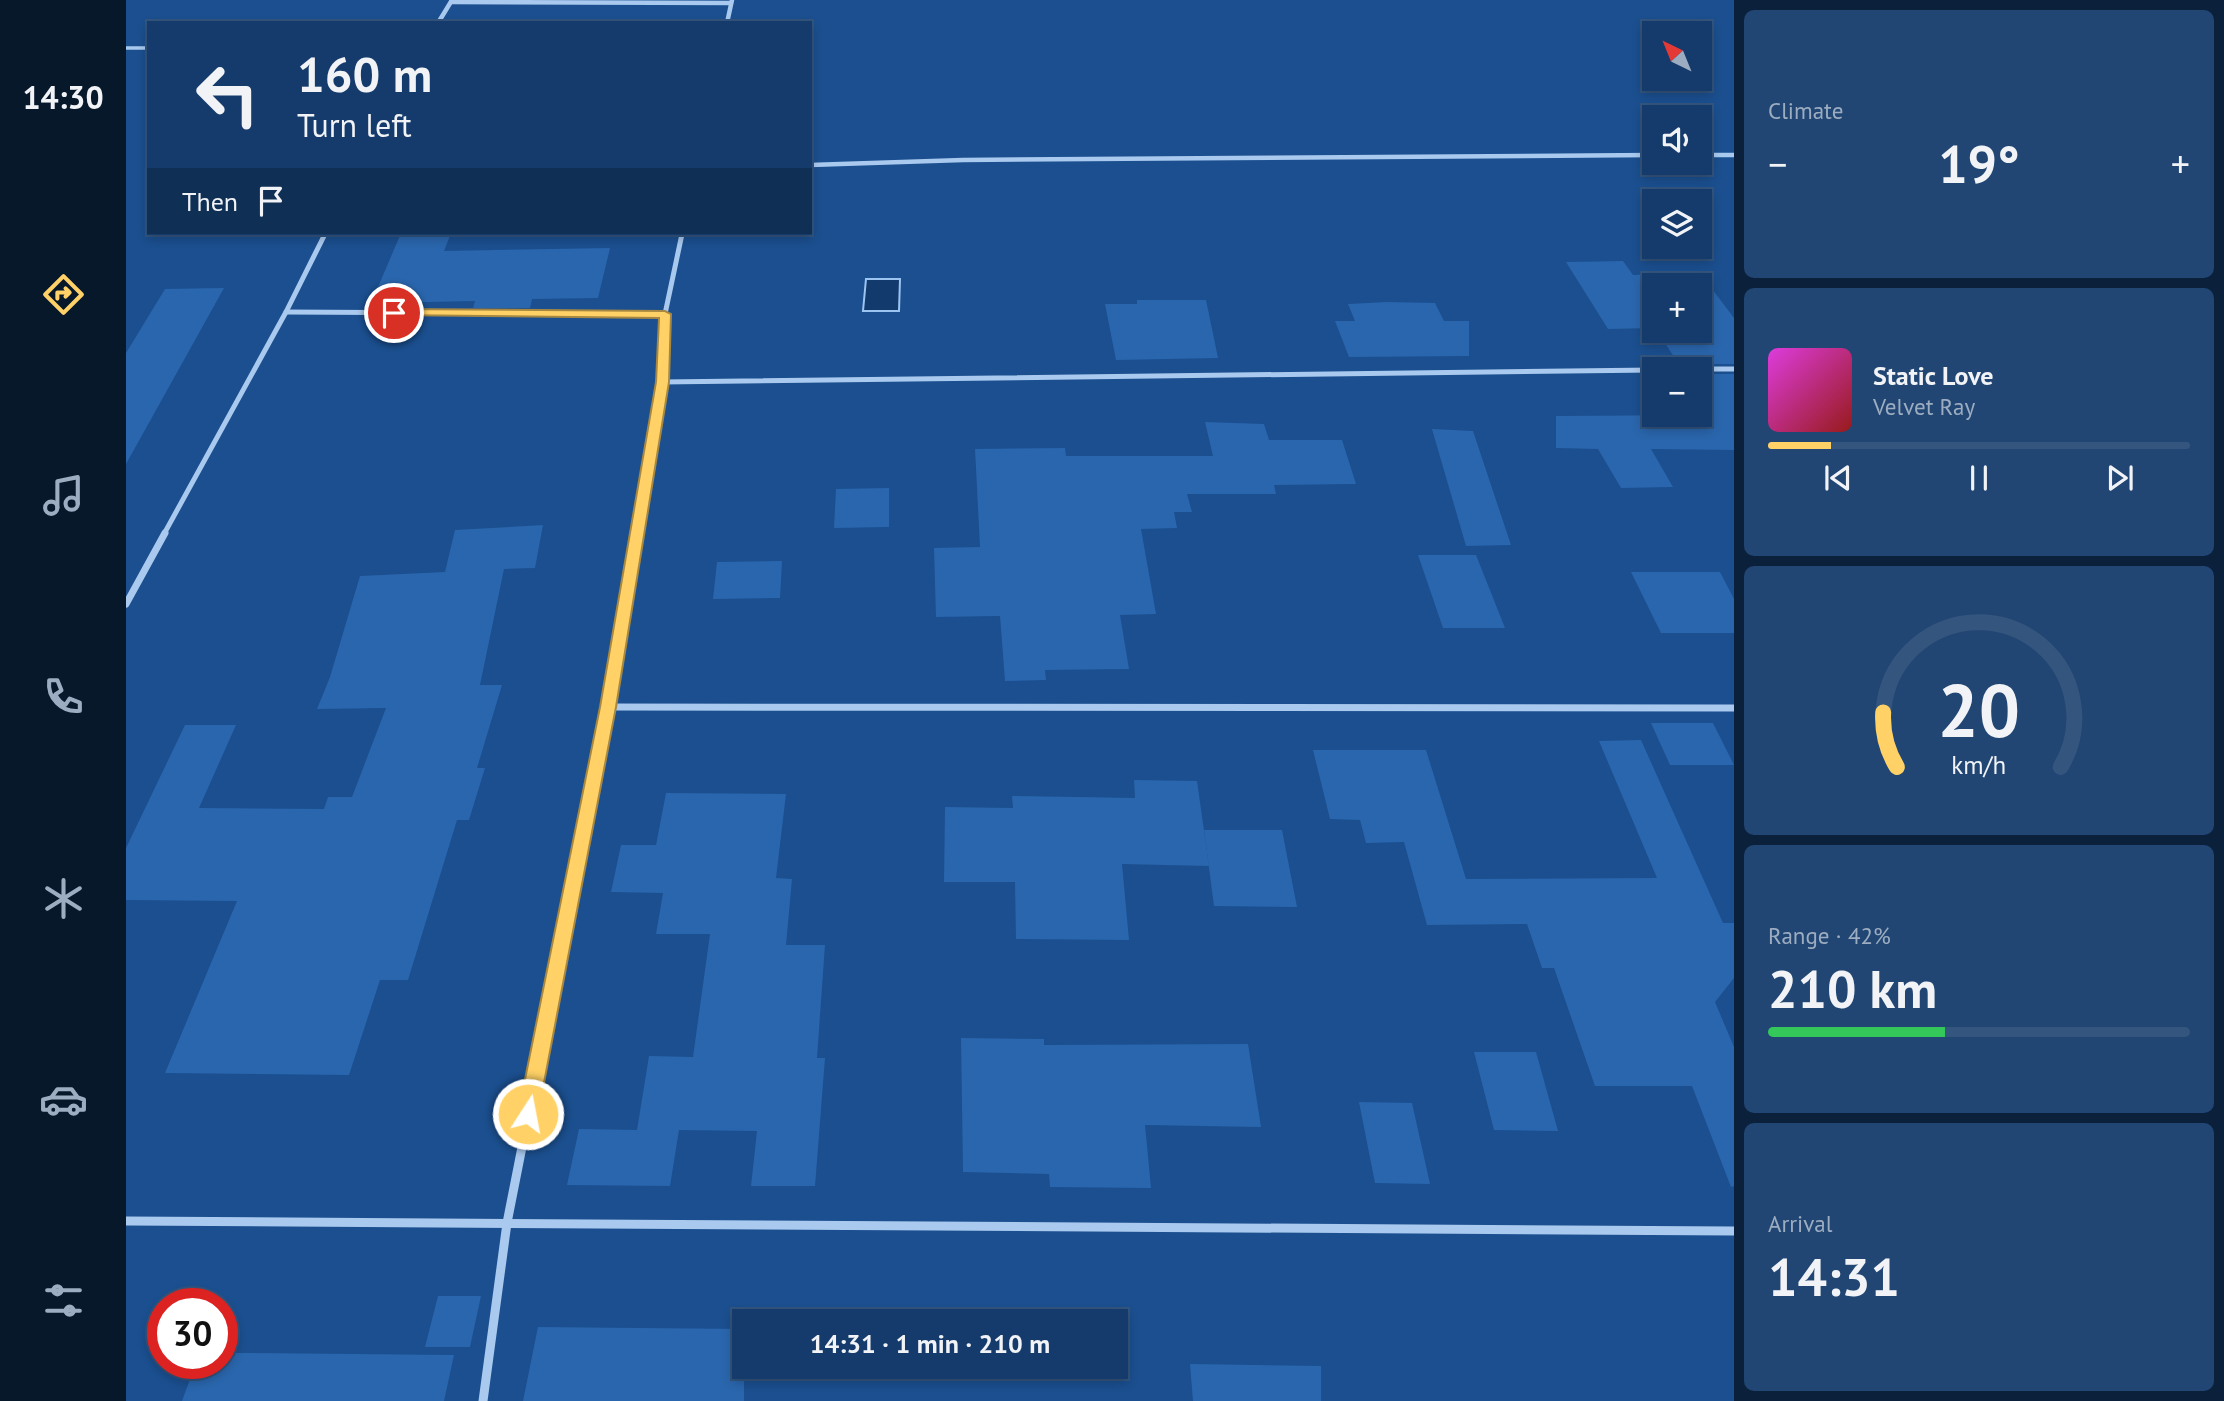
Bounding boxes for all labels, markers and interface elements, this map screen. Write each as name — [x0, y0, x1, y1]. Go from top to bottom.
north arrow — [1642, 21, 1712, 91]
map controls — [1642, 21, 1712, 427]
text: 160 m — [297, 42, 432, 106]
icon: left — [182, 49, 273, 140]
text: 14:30 — [22, 76, 104, 118]
text: Climate — [1768, 96, 1843, 125]
text: Turn left — [297, 104, 412, 146]
button: sound — [1642, 105, 1712, 175]
text: 19° — [1938, 130, 2020, 197]
text: − — [1768, 139, 1787, 188]
text: + — [2171, 139, 2190, 188]
icon: arrive — [252, 182, 290, 220]
text: Then — [182, 185, 238, 218]
button: layers — [1642, 189, 1712, 259]
icon: directions — [39, 270, 88, 319]
button: + — [1642, 273, 1712, 343]
pin — [364, 283, 424, 343]
icon: arrive — [375, 294, 413, 332]
button: − — [1642, 357, 1712, 427]
text: Static Love — [1873, 359, 1994, 392]
text: Velvet Ray — [1873, 392, 1975, 421]
icon: previous — [1819, 459, 1857, 497]
icon: pause — [1960, 459, 1998, 497]
icon: next — [2101, 459, 2139, 497]
icon: music — [39, 471, 88, 520]
text: 20 — [1938, 663, 2020, 757]
icon: phone — [39, 672, 88, 721]
text: km/h — [1952, 748, 2006, 780]
icon: climate — [39, 874, 88, 923]
text: Range · 42% — [1768, 921, 1891, 950]
text: 210 km — [1768, 955, 1937, 1022]
icon: car — [39, 1075, 88, 1124]
position arrow — [491, 1077, 565, 1151]
text: Arrival — [1768, 1209, 1832, 1238]
text: 14:31 — [1768, 1243, 1900, 1310]
icon: filters — [39, 1276, 88, 1325]
speed limit sign: 30 — [147, 1288, 238, 1379]
text: 14:31 · 1 min · 210 m — [810, 1327, 1050, 1360]

